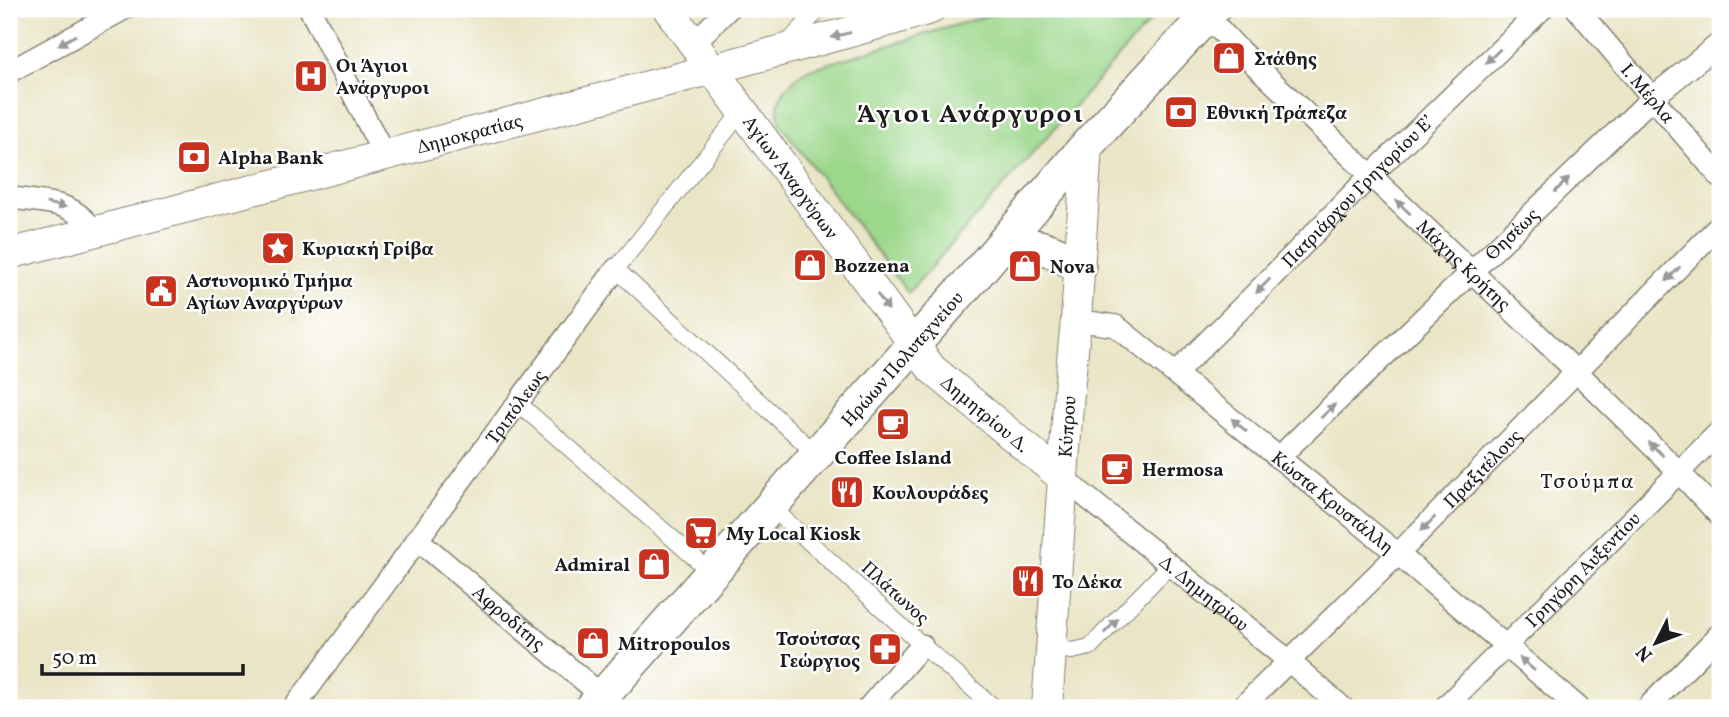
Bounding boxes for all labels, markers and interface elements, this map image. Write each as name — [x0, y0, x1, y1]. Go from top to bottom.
one-way arrow — [830, 30, 851, 40]
one-way arrow — [56, 34, 76, 46]
shop icon: Στάθης — [1210, 39, 1248, 77]
place label: Στάθης — [1254, 47, 1317, 73]
one-way arrow — [1484, 48, 1501, 65]
place label: Οι Άγιοι Ανάργυροι — [336, 54, 429, 102]
hospital icon: Οι Άγιοι Ανάργυροι — [292, 57, 330, 95]
street label: Ι. Μέρλα — [1614, 58, 1680, 130]
bank icon: Εθνική Τράπεζα — [1162, 93, 1200, 131]
district label: Άγιοι Ανάργυροι — [857, 97, 1085, 133]
place label: Εθνική Τράπεζα — [1206, 101, 1348, 127]
street label: Δημοκρατίας — [414, 109, 526, 161]
street label: Πατριάρχου Γρηγορίου Ε’ — [1277, 110, 1441, 274]
street label: Αγίων Αναργύρων — [735, 111, 843, 245]
bank icon: Alpha Bank — [175, 138, 213, 176]
place label: Alpha Bank — [218, 146, 324, 172]
one-way arrow — [1553, 177, 1570, 193]
one-way arrow — [45, 200, 67, 211]
one-way arrow — [1395, 200, 1412, 216]
street label: Θησέως — [1480, 203, 1546, 267]
street label: Μάχης Κρήτης — [1410, 214, 1516, 317]
place icon: Κυριακή Γρίβα — [259, 229, 297, 267]
place label: Κυριακή Γρίβα — [302, 237, 434, 263]
shop icon: Bozzena — [791, 246, 829, 284]
shop icon: Nova — [1006, 247, 1044, 285]
place label: Bozzena — [834, 254, 910, 280]
place label: Nova — [1050, 255, 1095, 281]
one-way arrow — [1665, 265, 1681, 282]
place label: Αστυνομικό Τμήμα Αγίων Αναργύρων — [186, 269, 354, 317]
public building icon: Αστυνομικό Τμήμα Αγίων Αναργύρων — [142, 272, 180, 310]
one-way arrow — [1254, 278, 1271, 295]
street label: Ηρώων Πολυτεχνείου — [836, 286, 970, 433]
one-way arrow — [876, 293, 890, 311]
street label: Τριπόλεως — [480, 365, 553, 451]
street label: Δημητρίου Δ. — [934, 371, 1034, 460]
street label: Κύπρου — [1053, 395, 1084, 459]
one-way arrow — [1319, 402, 1336, 419]
cafe icon: Coffee Island — [874, 405, 912, 443]
one-way arrow — [1230, 418, 1247, 433]
street label: Πραξιτέλους — [1438, 424, 1528, 515]
one-way arrow — [1648, 442, 1665, 458]
place label: Coffee Island — [834, 446, 952, 472]
street label: Κώστα Κρυστάλλη — [1265, 446, 1399, 561]
cafe icon: Hermosa — [1098, 450, 1136, 488]
place label: Hermosa — [1142, 458, 1224, 484]
district label: Τσούμπα — [1540, 468, 1636, 497]
restaurant icon: Κουλουράδες — [828, 473, 866, 511]
place label: Κουλουράδες — [872, 481, 989, 507]
street label: Γρηγόρη Αυξεντίου — [1520, 507, 1647, 634]
supermarket icon: My Local Kiosk — [682, 514, 720, 552]
one-way arrow — [1419, 516, 1436, 533]
place label: My Local Kiosk — [726, 522, 861, 548]
shop icon: Admiral — [635, 545, 673, 583]
street label: Δ. Δημητρίου — [1153, 550, 1253, 638]
place label: Admiral — [554, 553, 630, 579]
street label: Πλάτωνος — [855, 556, 934, 631]
restaurant icon: Το Δέκα — [1009, 562, 1047, 600]
place label: Το Δέκα — [1052, 570, 1123, 596]
street label: Αφροδίτης — [466, 580, 550, 657]
north arrow — [1620, 608, 1690, 678]
one-way arrow — [1102, 618, 1119, 635]
shop icon: Mitropoulos — [574, 624, 612, 662]
place label: Τσούτσας Γεώργιος — [776, 627, 860, 675]
pharmacy icon: Τσούτσας Γεώργιος — [866, 630, 904, 668]
place label: Mitropoulos — [618, 632, 731, 658]
scale bar — [42, 633, 243, 677]
text: N — [1630, 639, 1659, 667]
text: 50 m — [52, 644, 97, 673]
one-way arrow — [1519, 657, 1536, 672]

